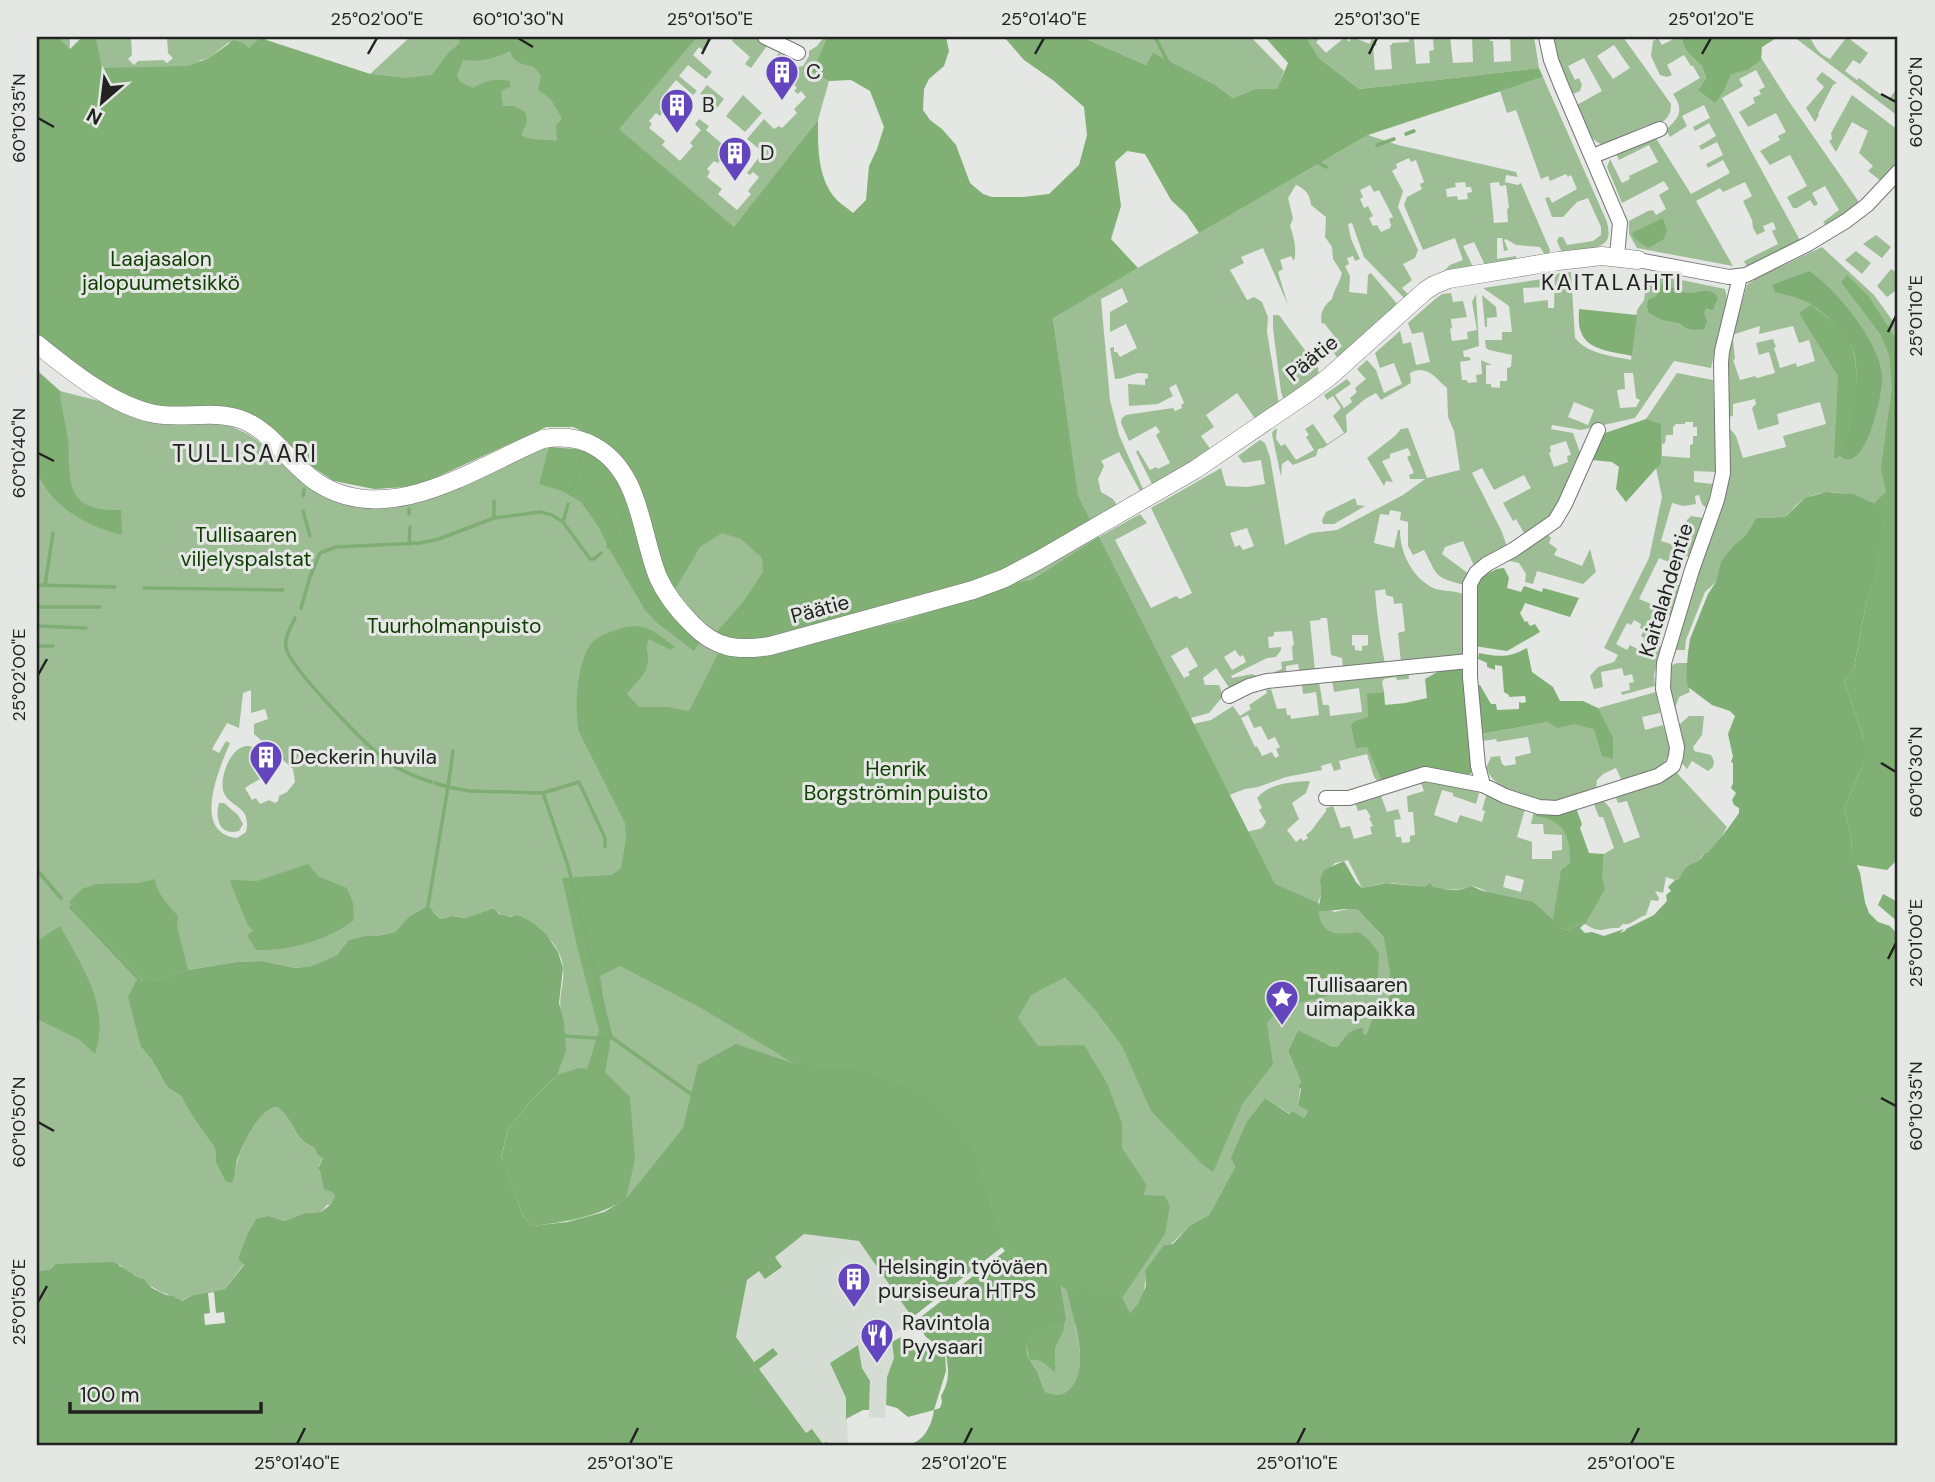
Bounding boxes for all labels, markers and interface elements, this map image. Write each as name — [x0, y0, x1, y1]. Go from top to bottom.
text: 25°02'00"E — [331, 7, 423, 31]
text: 60°10'30"N — [472, 7, 564, 31]
text: 25°01'50"E — [667, 7, 753, 31]
text: 25°01'40"E — [1001, 7, 1087, 31]
text: 25°01'30"E — [1334, 7, 1420, 31]
text: 25°01'20"E — [1668, 7, 1754, 31]
building icon: C — [763, 53, 801, 102]
text: 60°10'20"N — [1904, 57, 1928, 147]
place label: C — [806, 58, 821, 86]
north arrow — [66, 66, 136, 136]
text: 60°10'35"N — [7, 73, 31, 163]
building icon: B — [658, 86, 696, 135]
place label: B — [702, 91, 715, 119]
text: N — [82, 102, 106, 131]
building icon: D — [716, 134, 754, 183]
place label: D — [760, 139, 774, 167]
park label: Laajasalon jalopuumetsikkö — [81, 245, 240, 297]
district label: KAITALAHTI — [1541, 267, 1683, 297]
text: 25°01'10"E — [1904, 275, 1928, 357]
street label: Päätie — [1280, 328, 1344, 388]
text: 60°10'40"N — [7, 408, 31, 498]
district label: TULLISAARI — [172, 438, 318, 469]
street label: Kaitalahdentie — [1632, 520, 1700, 660]
park label: Tullisaaren viljelyspalstat — [180, 521, 312, 573]
street label: Päätie — [788, 588, 852, 630]
park label: Tuurholmanpuisto — [367, 612, 541, 640]
text: 25°02'00"E — [7, 629, 31, 721]
text: 60°10'30"N — [1904, 726, 1928, 818]
building icon: Deckerin huvila — [247, 738, 285, 787]
place label: Deckerin huvila — [290, 743, 437, 771]
park label: Henrik Borgströmin puisto — [804, 755, 988, 807]
text: 25°01'00"E — [1904, 899, 1928, 987]
place label: Tullisaaren uimapaikka — [1306, 971, 1415, 1023]
place icon: Tullisaaren uimapaikka — [1263, 978, 1301, 1027]
text: 60°10'35"N — [1904, 1061, 1928, 1151]
text: 60°10'50"N — [7, 1076, 31, 1168]
place label: Helsingin työväen pursiseura HTPS — [878, 1253, 1048, 1305]
text: 25°01'50"E — [7, 1259, 31, 1345]
building icon: Helsingin työväen pursiseura HTPS — [835, 1260, 873, 1309]
place label: Ravintola Pyysaari — [902, 1309, 990, 1361]
restaurant icon: Ravintola Pyysaari — [858, 1316, 896, 1365]
scale bar — [70, 1370, 261, 1414]
text: 100 m — [80, 1381, 140, 1409]
text: 25°01'40"E — [254, 1451, 340, 1475]
text: 25°01'30"E — [587, 1451, 673, 1475]
text: 25°01'20"E — [921, 1451, 1007, 1475]
text: 25°01'10"E — [1256, 1451, 1338, 1475]
text: 25°01'00"E — [1587, 1451, 1675, 1475]

